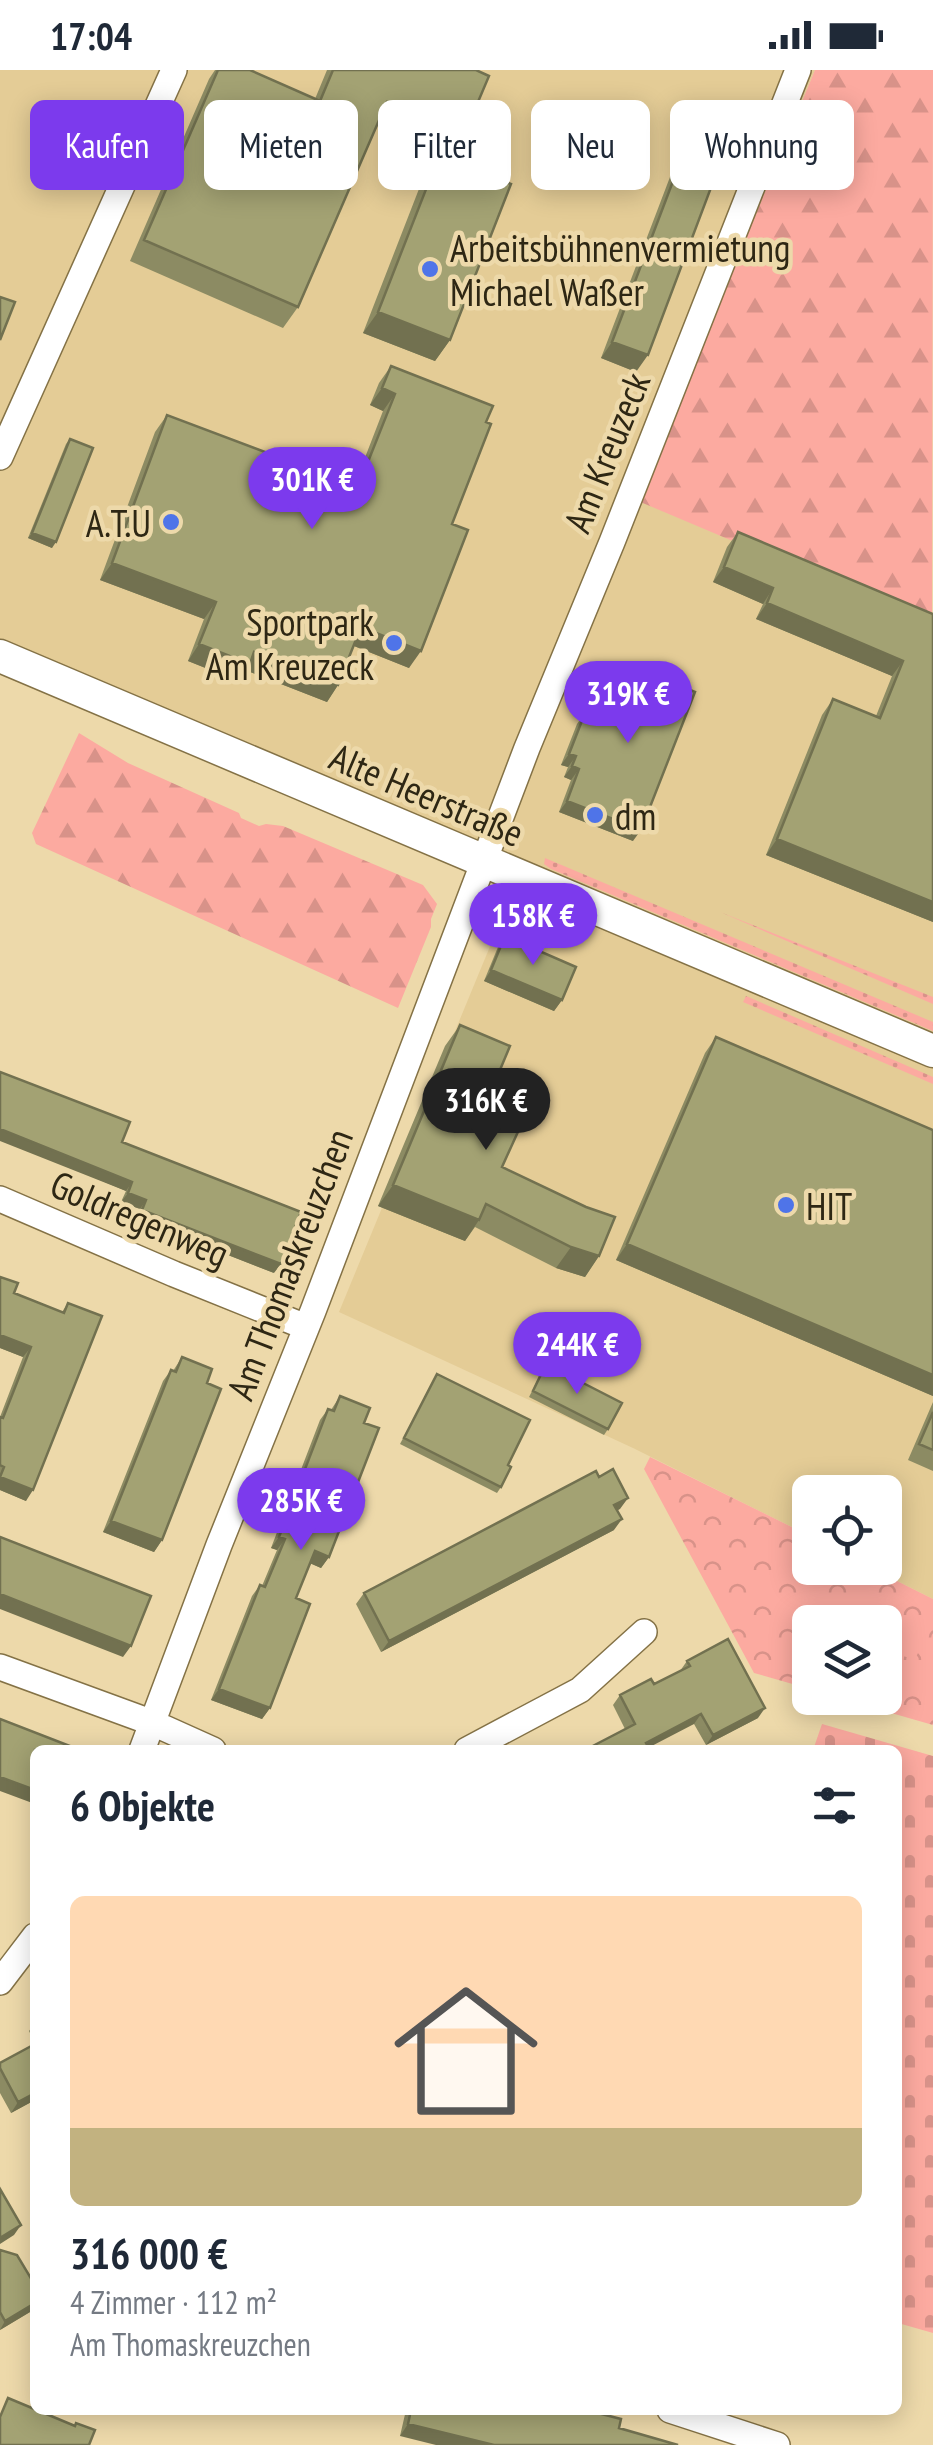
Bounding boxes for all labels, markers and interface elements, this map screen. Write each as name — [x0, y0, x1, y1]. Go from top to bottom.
text: 17:04 — [50, 11, 132, 60]
chip: Kaufen — [30, 100, 184, 190]
chip: Mieten — [204, 100, 358, 190]
chip: Filter — [378, 100, 511, 190]
chip: Neu — [531, 100, 650, 190]
chip: Wohnung — [670, 100, 854, 190]
place label: Arbeitsbühnenvermietung Michael Waßer — [450, 223, 790, 316]
marker: Arbeitsbühnenvermietung Michael Waßer — [419, 258, 441, 280]
street label: Am Kreuzeck — [552, 365, 660, 539]
pin: 301K € — [231, 447, 393, 532]
text: 301K € — [270, 458, 354, 500]
place label: A.T.U — [86, 498, 151, 547]
marker: A.T.U — [160, 511, 182, 533]
place label: Sportpark Am Kreuzeck — [206, 597, 374, 690]
marker: Sportpark Am Kreuzeck — [383, 632, 405, 654]
pin: 319K € — [547, 661, 709, 746]
text: 319K € — [586, 672, 670, 714]
street label: Alte Heerstraße — [323, 731, 531, 857]
place label: dm — [615, 791, 656, 840]
marker: dm — [584, 804, 606, 826]
pin: 158K € — [452, 883, 614, 968]
text: 158K € — [491, 894, 575, 936]
pin: 316K € — [405, 1068, 567, 1153]
text: 316K € — [444, 1079, 528, 1121]
street label: Am Thomaskreuzchen — [215, 1122, 363, 1406]
street label: Goldregenweg — [43, 1159, 237, 1277]
place label: HIT — [806, 1181, 852, 1230]
marker: HIT — [775, 1194, 797, 1216]
pin: 244K € — [496, 1312, 658, 1397]
text: 244K € — [535, 1323, 619, 1365]
pin: 285K € — [220, 1468, 382, 1553]
map controls — [792, 1475, 902, 1715]
button: locate — [792, 1475, 902, 1585]
text: 285K € — [259, 1479, 343, 1521]
button: layers — [792, 1605, 902, 1715]
text: 6 Objekte — [70, 1778, 215, 1833]
icon: filters — [807, 1778, 862, 1833]
icon: home — [376, 1961, 556, 2141]
text: 316 000 € — [70, 2226, 228, 2281]
text: 4 Zimmer · 112 m² — [70, 2281, 277, 2323]
text: Am Thomaskreuzchen — [70, 2323, 311, 2365]

